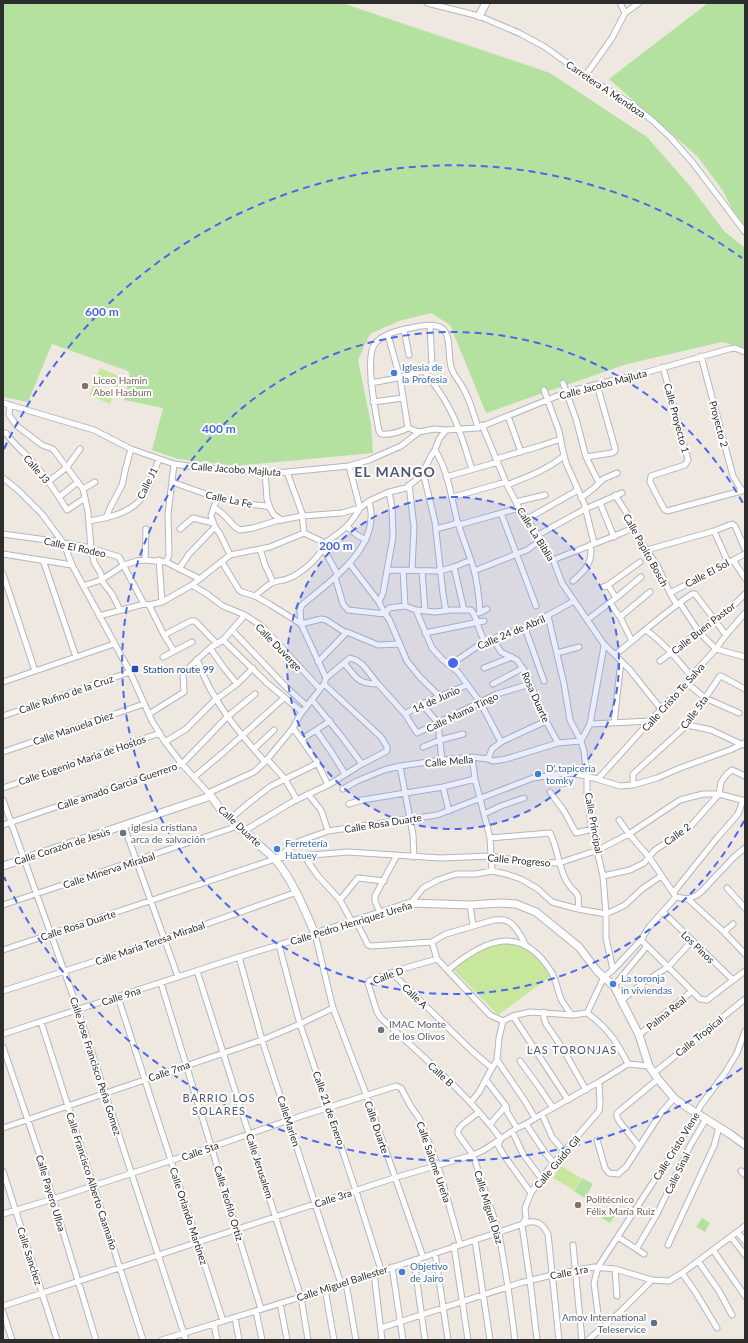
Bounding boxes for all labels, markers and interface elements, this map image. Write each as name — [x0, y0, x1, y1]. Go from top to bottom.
street label: Carretera A Mendoza — [564, 58, 648, 120]
text: 600 m — [85, 304, 119, 319]
place label: Iglesia de la Profesia — [402, 361, 447, 385]
street label: Calle Jacobo Majluta — [558, 367, 648, 401]
marker: Iglesia de la Profesia — [389, 368, 399, 378]
place label: Liceo Hamin Abel Hasbum — [93, 374, 152, 398]
marker: Liceo Hamin Abel Hasbum — [80, 381, 90, 391]
street label: Calle Proyecto 1 — [662, 382, 692, 454]
street label: Proyecto 2 — [707, 399, 731, 449]
text: 400 m — [202, 421, 236, 436]
street label: Calle J3 — [21, 452, 53, 486]
street label: Calle Jacobo Majluta — [191, 460, 281, 478]
district label: EL MANGO — [354, 463, 436, 480]
street label: Calle J1 — [134, 465, 160, 501]
street label: Calle La Fe — [205, 488, 253, 510]
street label: Calle La Biblia — [515, 505, 557, 563]
street label: Calle Papito Bosch — [621, 511, 671, 589]
street label: Calle El Rodeo — [43, 535, 107, 559]
text: 200 m — [319, 538, 353, 553]
street label: Calle El Sol — [683, 556, 731, 590]
street label: Calle Buen Pastor — [669, 599, 738, 657]
street label: Calle 24 de Abril — [475, 612, 547, 652]
street label: Calle Duverge — [253, 621, 305, 673]
centre of rings — [446, 656, 460, 670]
street label: Calle Cristo Te Salva — [639, 660, 707, 734]
place label: Station route 99 — [143, 663, 215, 675]
marker: Station route 99 — [130, 664, 140, 674]
street label: Rosa Duarte — [520, 670, 552, 724]
street label: Calle Rufino de la Cruz — [17, 672, 115, 716]
street label: 14 de Junio — [410, 683, 462, 715]
street label: Calle Mama Tingo — [424, 689, 500, 735]
street label: Calle 5ta — [678, 693, 710, 731]
street label: Calle Manuela Diez — [31, 708, 115, 747]
street label: Calle Eugenio Maria de Hostos — [17, 732, 147, 788]
street label: Calle Mella — [424, 753, 474, 769]
street label: Calle amado Garcia Guerrero — [55, 760, 179, 812]
place label: D' tapicería tomky — [546, 762, 596, 786]
marker: D' tapicería tomky — [533, 769, 543, 779]
street label: Calle Principal — [583, 791, 605, 855]
street label: Calle Duarte — [216, 803, 264, 849]
street label: Calle Rosa Duarte — [343, 811, 423, 835]
street label: Calle 2 — [661, 820, 693, 848]
place label: iglesia cristiana arca de salvación — [131, 821, 205, 845]
street label: Calle Corazón de Jesús — [13, 825, 111, 867]
marker: iglesia cristiana arca de salvación — [118, 828, 128, 838]
place label: Ferretería Hatuey — [285, 837, 328, 861]
marker: Ferretería Hatuey — [272, 844, 282, 854]
street label: Calle Minerva Mirabal — [62, 849, 156, 891]
street label: Calle Progreso — [487, 851, 551, 869]
street label: Calle Pedro Henriquez Ureña — [289, 899, 413, 947]
street label: Calle Rosa Duarte — [39, 907, 117, 943]
street label: Calle Maria Teresa Mirabal — [94, 919, 206, 967]
street label: Los Pinos — [679, 928, 717, 966]
street label: Calle D — [371, 964, 405, 986]
place label: La toronja in viviendas — [621, 972, 672, 996]
marker: La toronja in viviendas — [608, 979, 618, 989]
street label: Calle A — [400, 981, 430, 1011]
street label: Calle 9na — [100, 984, 142, 1008]
street label: Palma Real — [644, 993, 688, 1033]
street label: Calle Jose Francisco Peña Gomez — [68, 995, 124, 1137]
street label: Calle Tropical — [673, 1013, 725, 1059]
place label: IMAC Monte de los Olivos — [389, 1018, 446, 1042]
marker: IMAC Monte de los Olivos — [376, 1025, 386, 1035]
district label: LAS TORONJAS — [527, 1043, 617, 1056]
street label: Calle 7ma — [147, 1058, 191, 1084]
street label: Calle B — [426, 1059, 456, 1089]
street label: Calle 21 de Enero — [311, 1069, 347, 1147]
district label: BARRIO LOS SOLARES — [183, 1091, 256, 1117]
street label: CalleMarien — [275, 1094, 303, 1148]
street label: Calle Duarte — [362, 1099, 392, 1155]
street label: Calle Cristo Viene — [650, 1110, 702, 1182]
street label: Calle Francisco Alberto Caamaño — [64, 1111, 120, 1252]
street label: Calle Salome Ureña — [414, 1120, 454, 1204]
street label: Calle Jerusalem — [244, 1132, 276, 1200]
street label: Calle Guido Gil — [531, 1133, 583, 1191]
street label: Calle 5ta — [180, 1139, 220, 1163]
street label: Calle Sinai — [662, 1150, 692, 1196]
street label: Calle Payero Ulloa — [34, 1153, 68, 1233]
street label: Calle Teofilo Ortiz — [212, 1164, 246, 1242]
street label: Calle Orlando Martinez — [168, 1166, 211, 1267]
street label: Calle Miguel Díaz — [472, 1169, 506, 1246]
street label: Calle 3ra — [313, 1186, 353, 1210]
place label: Politécnico Félix María Ruiz — [586, 1193, 656, 1217]
marker: Politécnico Félix María Ruiz — [573, 1200, 583, 1210]
street label: Calle Sanchez — [15, 1225, 45, 1287]
place label: Objetivo de Jairo — [410, 1260, 448, 1284]
street label: Calle 1ra — [549, 1262, 589, 1282]
street label: Calle Miguel Ballester — [295, 1263, 389, 1303]
marker: Objetivo de Jairo — [397, 1267, 407, 1277]
place label: Amov International Teleservice — [562, 1311, 646, 1335]
marker: Amov International Teleservice — [649, 1318, 659, 1328]

